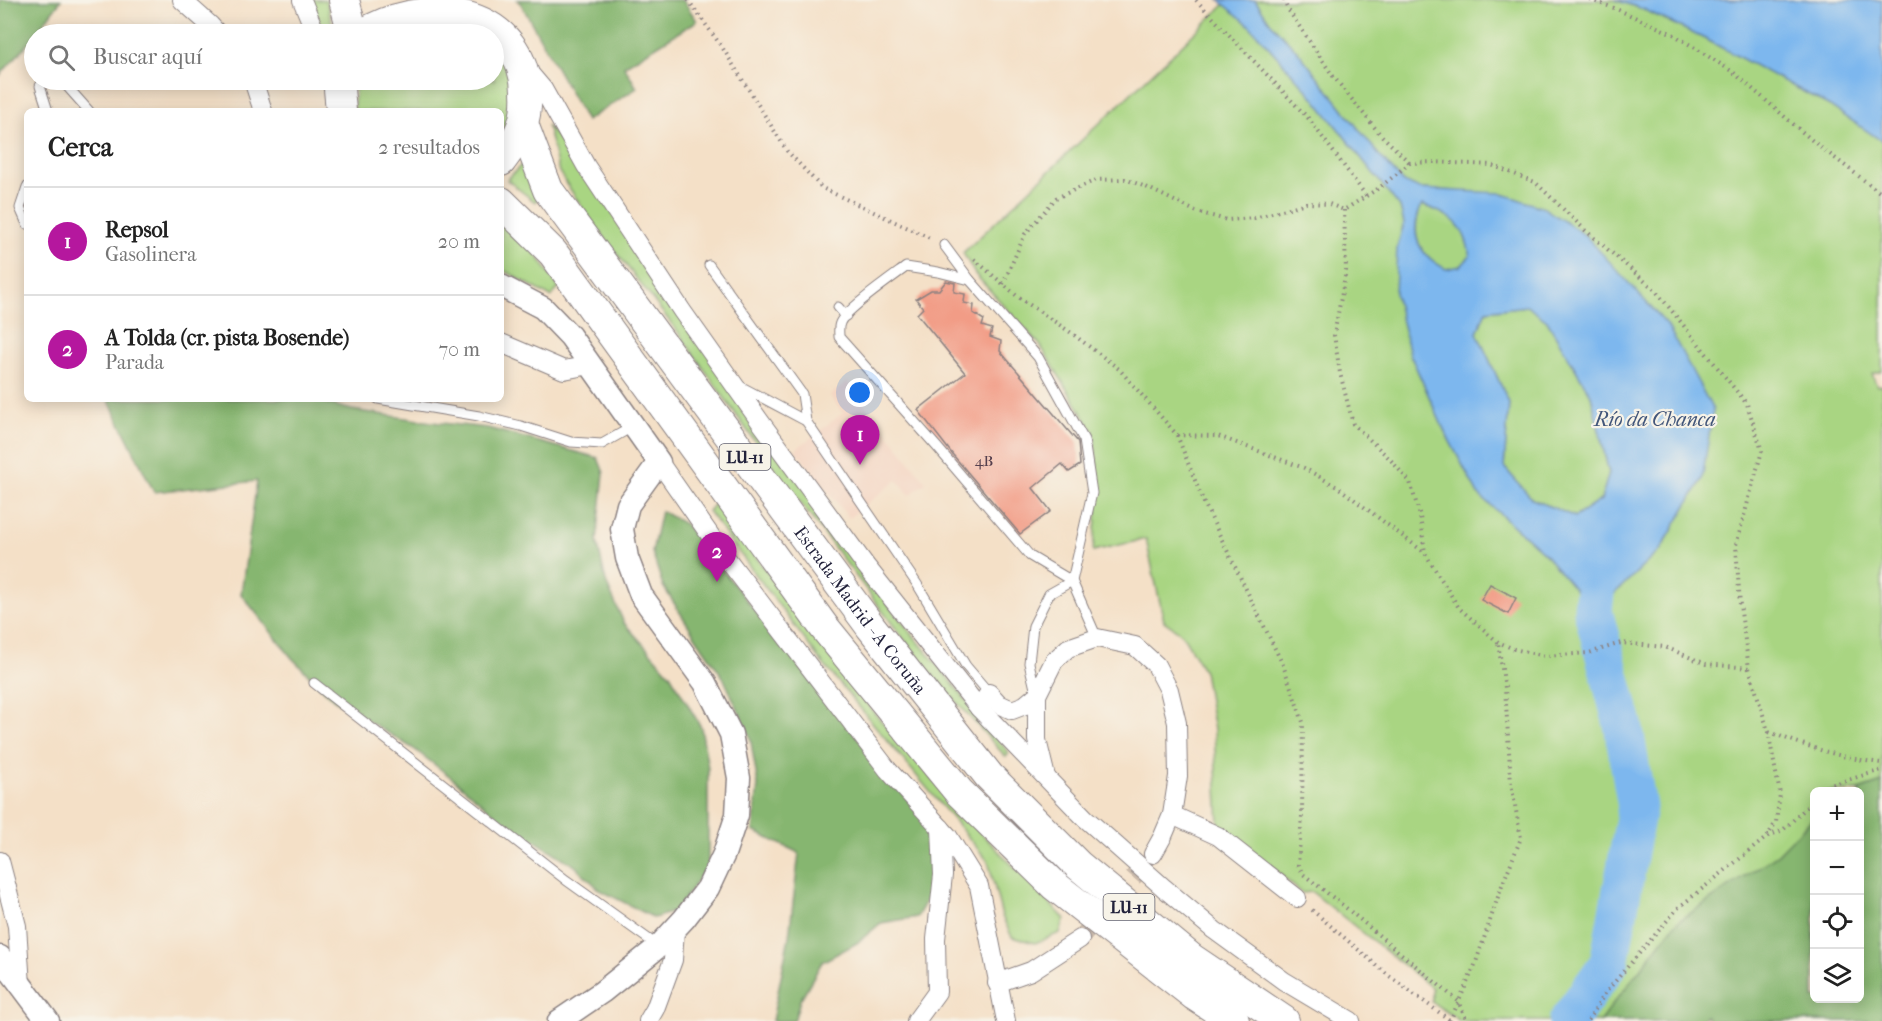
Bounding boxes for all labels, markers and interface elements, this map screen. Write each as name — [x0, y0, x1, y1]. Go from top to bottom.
search box — [24, 24, 504, 90]
icon: search — [45, 41, 78, 74]
text: Buscar aquí — [93, 44, 202, 70]
text: Cerca — [48, 132, 113, 163]
text: 2 resultados — [378, 136, 480, 159]
text: Repsol — [105, 217, 169, 243]
text: 1 — [64, 230, 71, 253]
text: 20 m — [438, 230, 480, 253]
text: Gasolinera — [105, 243, 196, 266]
text: A Tolda (cr. pista Bosende) — [105, 325, 349, 351]
text: 2 — [62, 338, 73, 361]
text: 70 m — [438, 338, 480, 361]
text: Parada — [105, 351, 164, 374]
your location — [845, 378, 874, 407]
water label: Río da Chanca — [1592, 408, 1716, 431]
pin: 1 — [840, 416, 880, 465]
road number: LU-11 — [720, 444, 771, 470]
house number: 4B — [975, 452, 993, 470]
street label: Estrada Madrid - A Coruña — [789, 523, 931, 699]
pin: 2 — [698, 532, 736, 582]
map controls — [1810, 787, 1864, 1003]
button: + — [1810, 787, 1864, 841]
button: − — [1810, 841, 1864, 895]
road number: LU-11 — [1104, 894, 1154, 920]
button: locate — [1810, 895, 1864, 949]
button: layers — [1810, 949, 1864, 1003]

